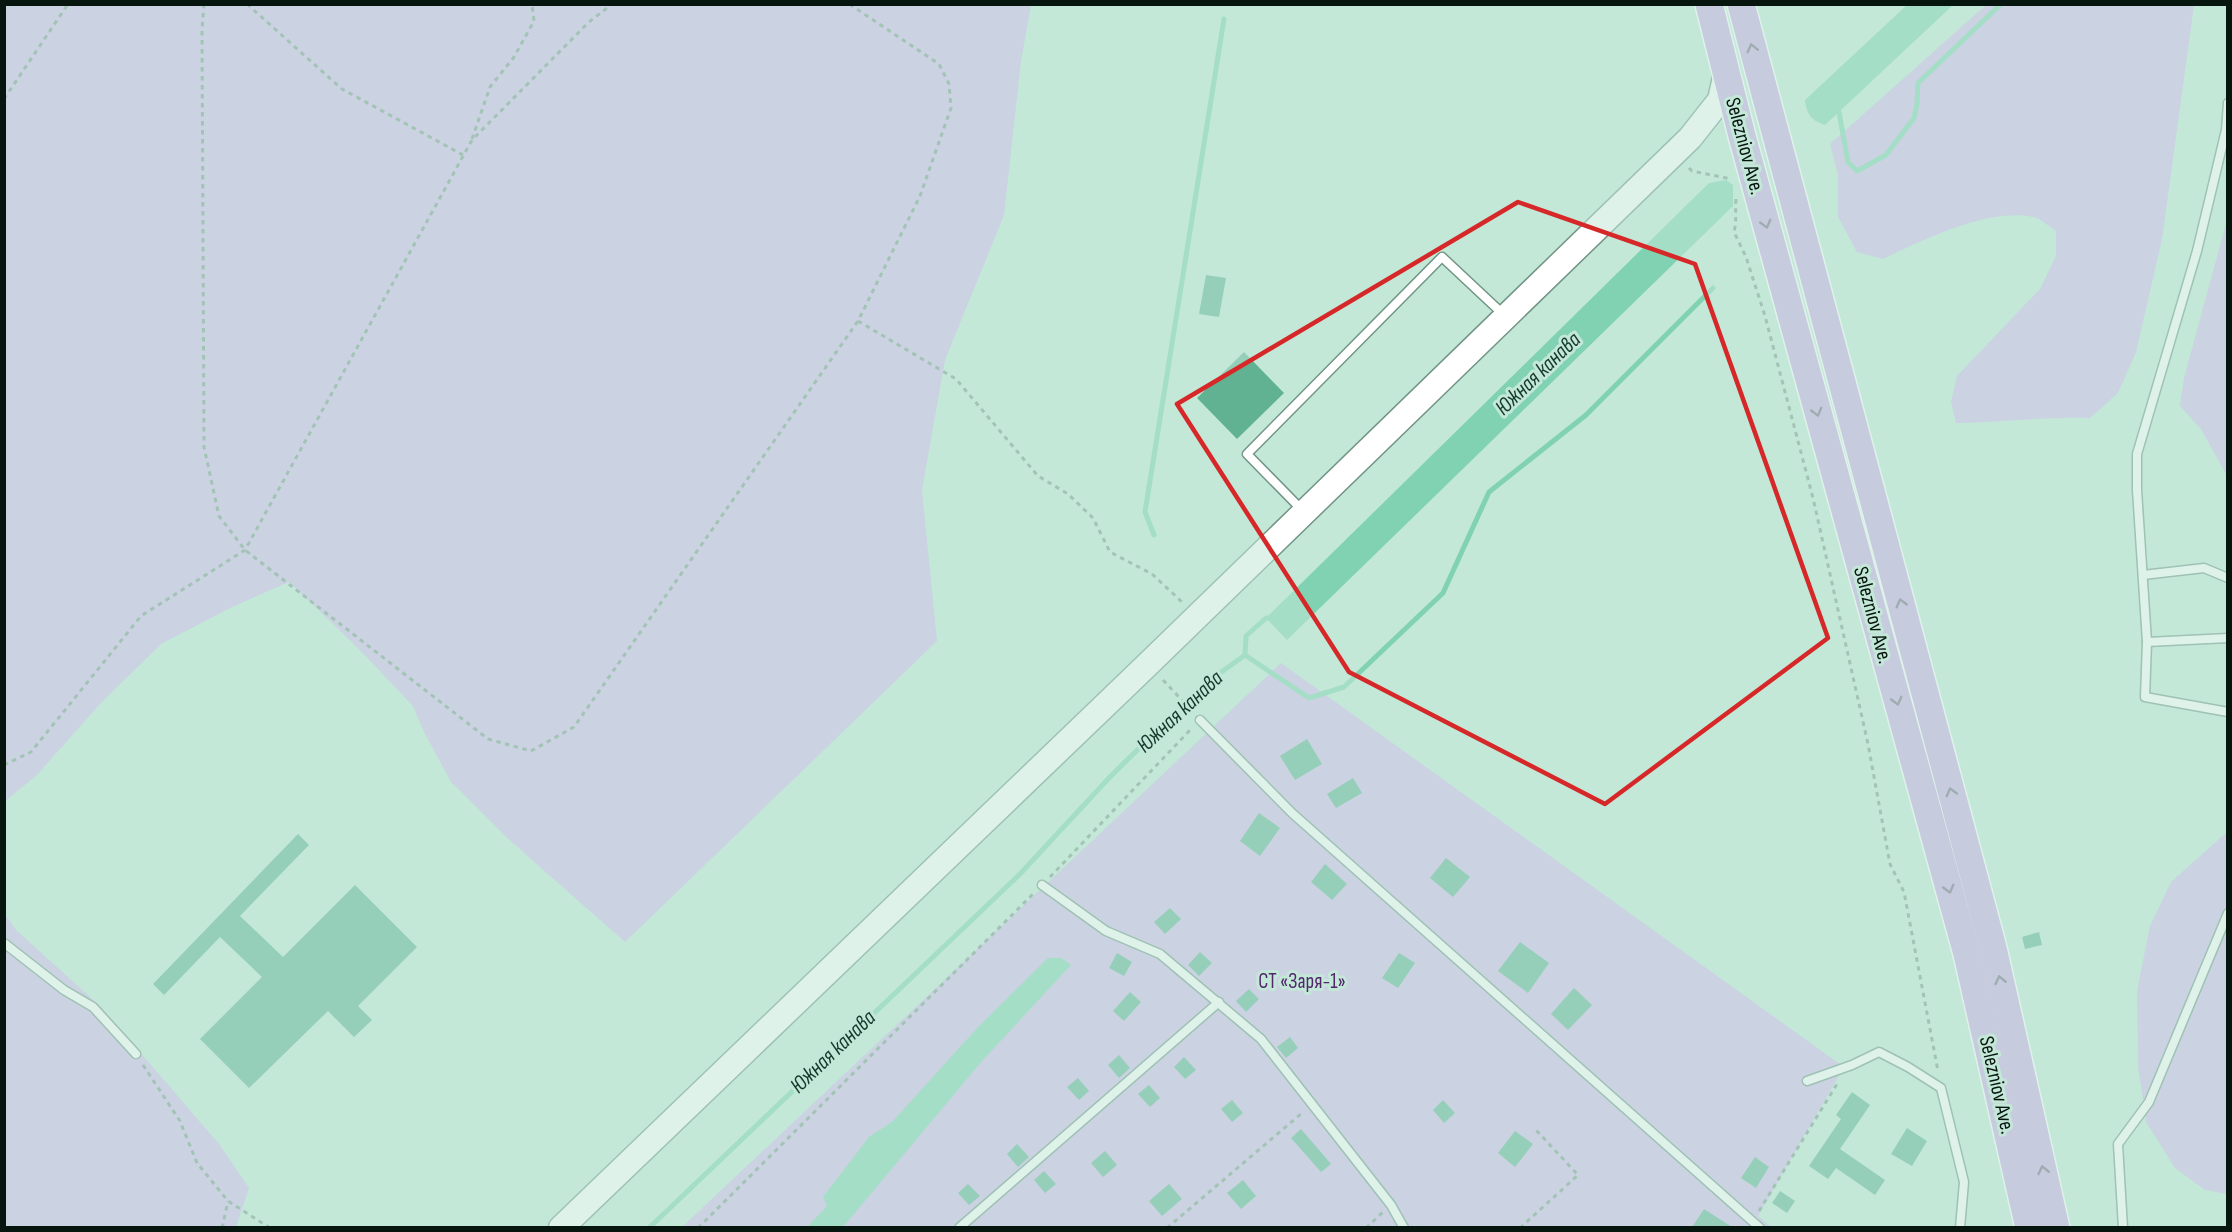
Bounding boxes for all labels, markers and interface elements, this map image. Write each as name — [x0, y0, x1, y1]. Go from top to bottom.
one-way arrow — [1747, 44, 1760, 54]
street label: Selezniov Ave. — [1720, 95, 1770, 197]
one-way arrow — [1758, 219, 1771, 229]
water label: Южная канава — [1490, 327, 1586, 421]
one-way arrow — [1810, 407, 1823, 417]
street label: Selezniov Ave. — [1848, 564, 1898, 666]
one-way arrow — [1895, 598, 1908, 608]
water label: Южная канава — [1131, 665, 1229, 759]
one-way arrow — [1890, 695, 1902, 706]
one-way arrow — [1946, 787, 1958, 797]
one-way arrow — [1942, 883, 1954, 894]
park label: СТ «Заря-1» — [1258, 969, 1346, 994]
one-way arrow — [1995, 975, 2008, 985]
water label: Южная канава — [785, 1005, 881, 1099]
street label: Selezniov Ave. — [1974, 1034, 2020, 1136]
one-way arrow — [2038, 1166, 2051, 1176]

